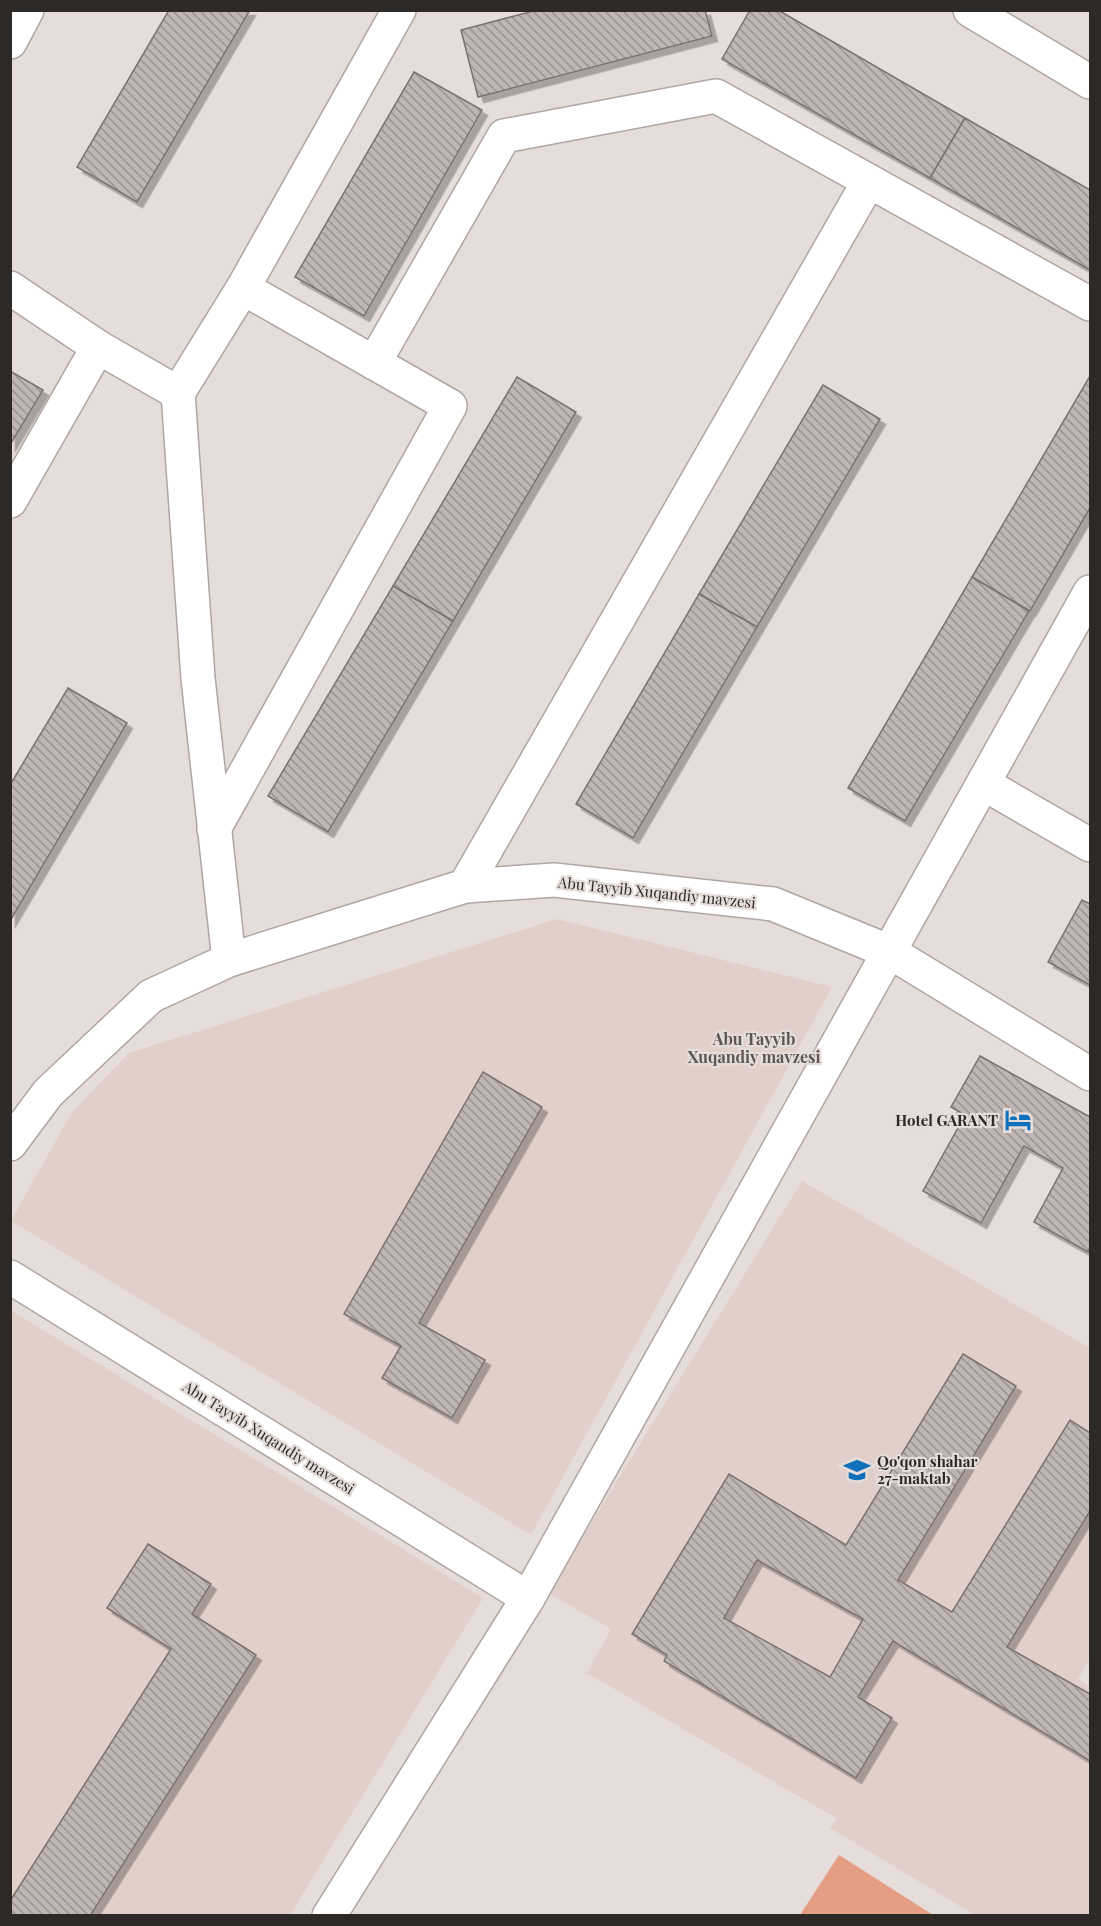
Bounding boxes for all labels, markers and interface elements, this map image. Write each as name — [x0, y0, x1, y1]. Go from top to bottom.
street label: Abu Tayyib Xuqandiy mavzesi — [556, 872, 757, 912]
district label: Abu Tayyib Xuqandiy mavzesi — [688, 1028, 820, 1067]
hotel icon: Hotel GARANT — [1003, 1105, 1033, 1135]
place label: Hotel GARANT — [895, 1110, 998, 1130]
street label: Abu Tayyib Xuqandiy mavzesi — [179, 1375, 359, 1498]
place label: Qo'qon shahar 27-maktab — [877, 1451, 978, 1488]
school or university icon: Qo'qon shahar 27-maktab — [842, 1455, 872, 1485]

